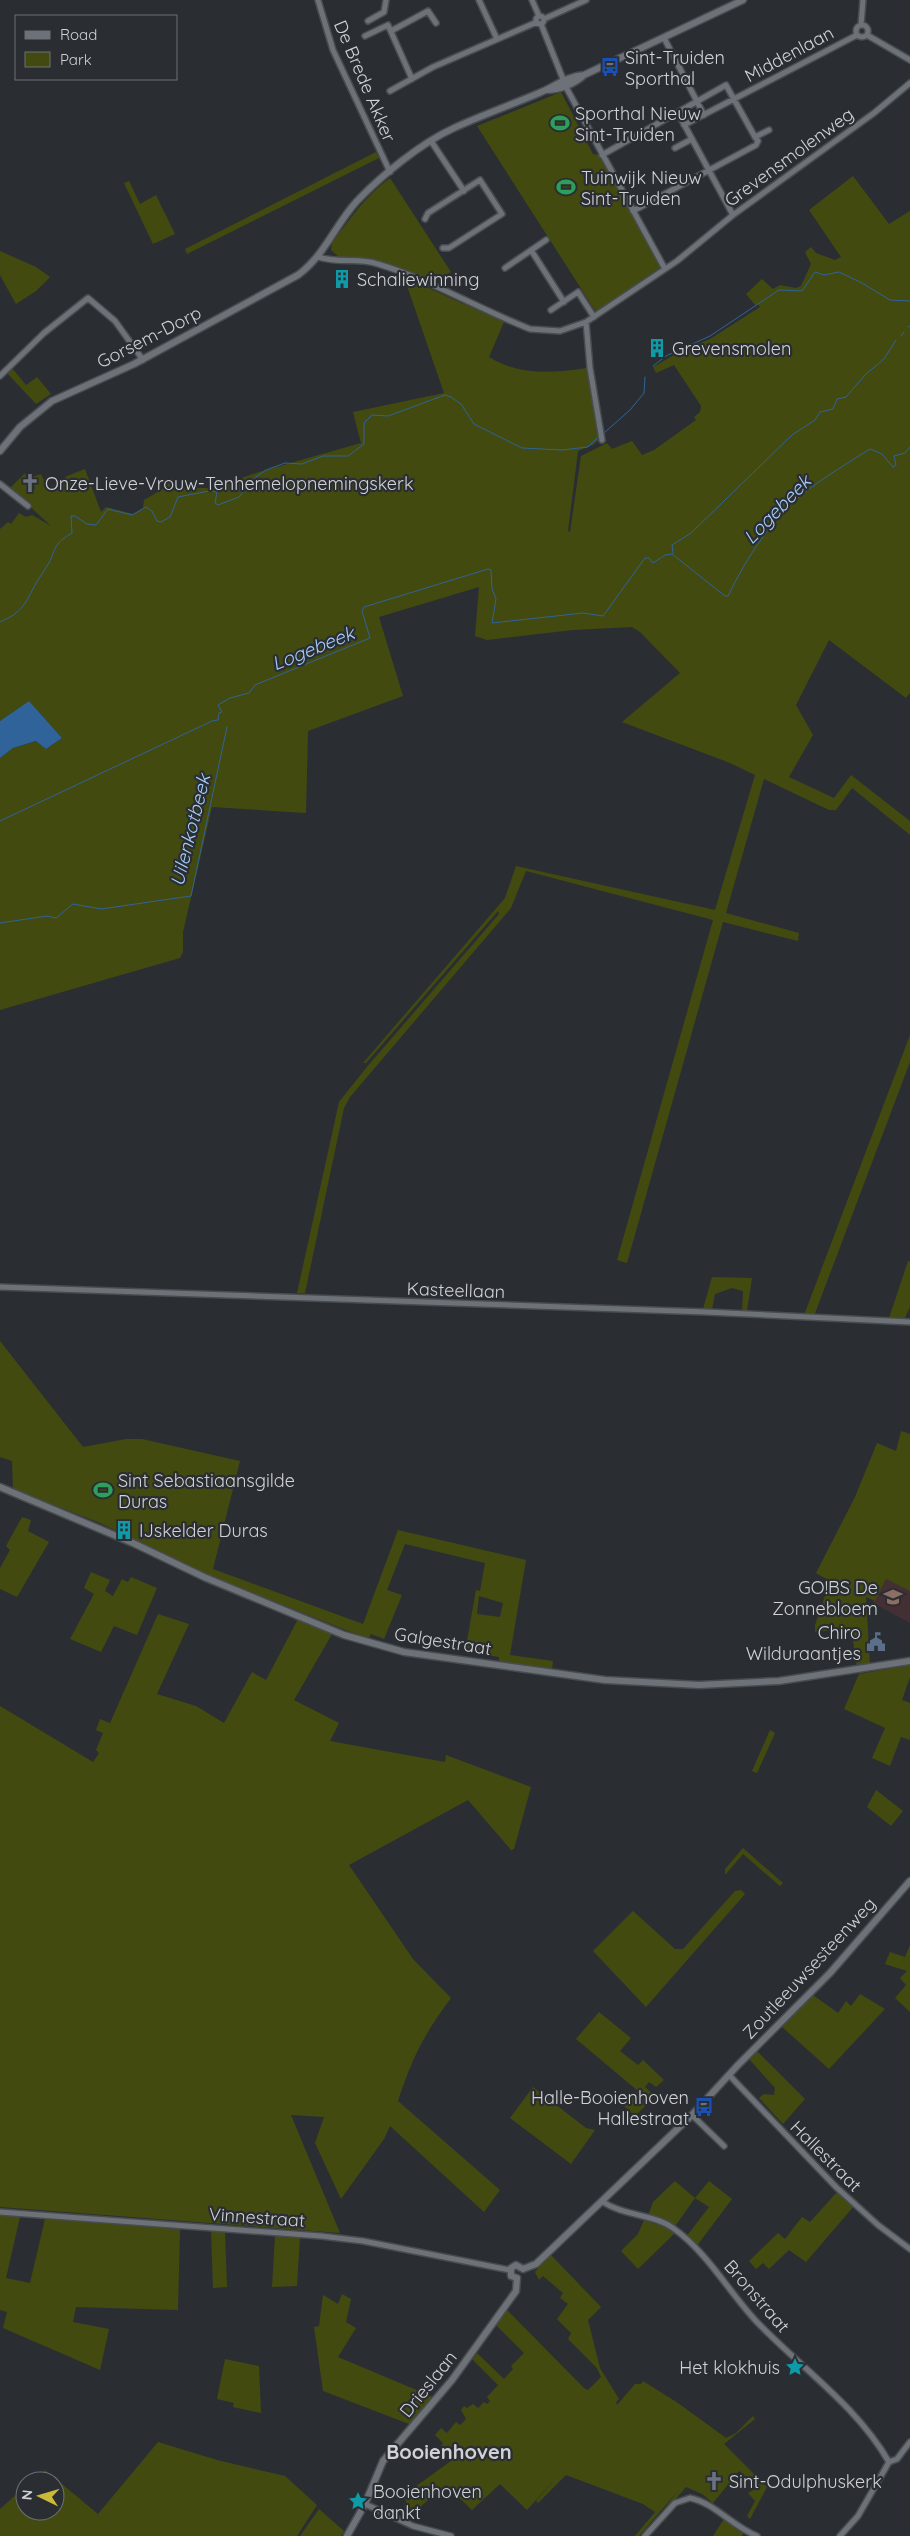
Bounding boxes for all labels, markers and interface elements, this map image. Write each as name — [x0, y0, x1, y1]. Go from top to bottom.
legend — [15, 15, 178, 80]
street label: De Brede Akker — [329, 17, 401, 145]
street label: Middenlaan — [740, 21, 838, 87]
text: Road — [60, 25, 97, 44]
place label: Sint-Truiden Sporthal — [625, 46, 725, 90]
text: Park — [60, 50, 92, 69]
bus stop icon: Sint-Truiden Sporthal — [599, 56, 621, 78]
place label: Sporthal Nieuw Sint-Truiden — [575, 102, 701, 146]
street label: Grevensmolenweg — [720, 102, 858, 212]
sports icon: Sporthal Nieuw Sint-Truiden — [549, 112, 571, 134]
place label: Tuinwijk Nieuw Sint-Truiden — [581, 166, 702, 210]
sports icon: Tuinwijk Nieuw Sint-Truiden — [555, 176, 577, 198]
building icon: Schaliewinning — [331, 268, 353, 290]
place label: Schaliewinning — [357, 268, 479, 291]
street label: Gorsem-Dorp — [93, 301, 205, 373]
building icon: Grevensmolen — [646, 337, 668, 359]
place label: Grevensmolen — [672, 337, 791, 360]
water label: Logebeek — [738, 468, 817, 549]
church icon: Onze-Lieve-Vrouw-Tenhemelopnemingskerk — [19, 472, 41, 494]
place label: Onze-Lieve-Vrouw-Tenhemelopnemingskerk — [45, 472, 414, 495]
water label: Logebeek — [268, 620, 359, 675]
water label: Uilenkotbeek — [165, 770, 216, 888]
street label: Kasteellaan — [406, 1277, 506, 1303]
place label: Sint Sebastiaansgilde Duras — [118, 1469, 295, 1513]
sports icon: Sint Sebastiaansgilde Duras — [92, 1479, 114, 1501]
building icon: IJskelder Duras — [113, 1519, 135, 1541]
place label: IJskelder Duras — [139, 1519, 268, 1542]
place label: GO!BS De Zonnebloem — [772, 1576, 878, 1620]
school or university icon: GO!BS De Zonnebloem — [882, 1586, 904, 1608]
place label: Chiro Wilduraantjes — [746, 1621, 861, 1665]
street label: Galgestraat — [393, 1622, 493, 1660]
public building icon: Chiro Wilduraantjes — [865, 1631, 887, 1653]
street label: Zoutleeuwsesteenweg — [737, 1892, 881, 2044]
place label: Halle-Booienhoven Hallestraat — [531, 2086, 689, 2130]
bus stop icon: Halle-Booienhoven Hallestraat — [693, 2096, 715, 2118]
street label: Hallestraat — [786, 2116, 866, 2196]
street label: Vinnestraat — [208, 2202, 306, 2232]
street label: Bronstraat — [719, 2255, 795, 2337]
street label: Drieslaan — [394, 2346, 462, 2422]
place label: Het klokhuis — [679, 2356, 780, 2379]
place icon: Het klokhuis — [784, 2356, 806, 2378]
district label: Booienhoven — [386, 2439, 512, 2464]
church icon: Sint-Odulphuskerk — [703, 2470, 725, 2492]
place label: Sint-Odulphuskerk — [729, 2470, 882, 2493]
north arrow — [15, 2471, 65, 2521]
place label: Booienhoven dankt — [373, 2480, 482, 2524]
text: N — [18, 2489, 36, 2501]
place icon: Booienhoven dankt — [347, 2490, 369, 2512]

